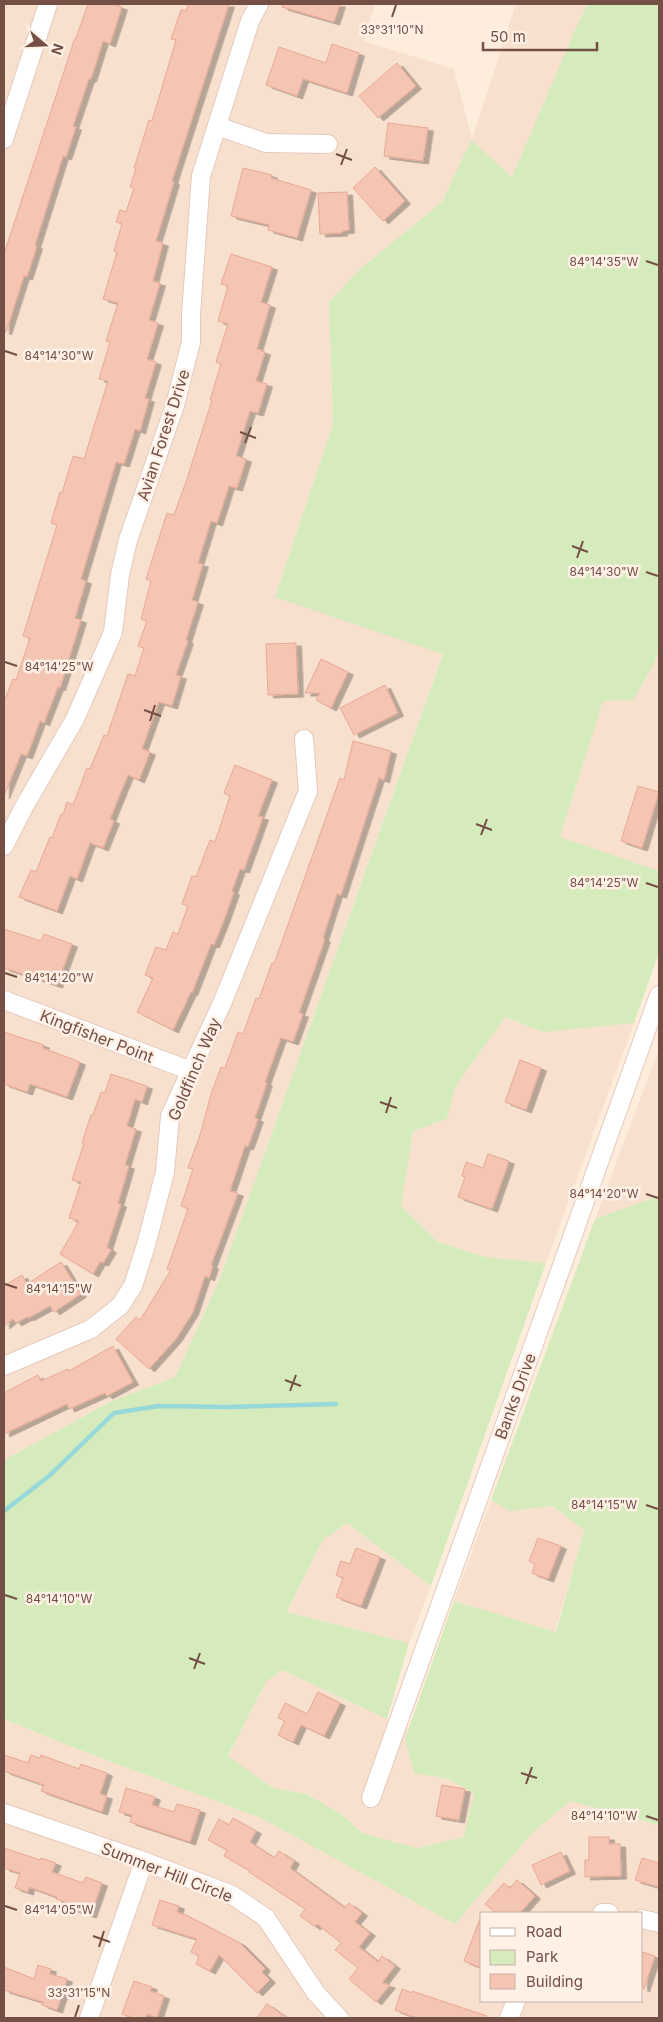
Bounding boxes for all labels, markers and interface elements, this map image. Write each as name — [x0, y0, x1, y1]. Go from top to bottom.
north arrow — [20, 20, 70, 70]
scale bar — [483, 20, 597, 52]
text: 33°31'10"N — [360, 22, 424, 37]
text: 50 m — [490, 27, 526, 46]
text: N — [48, 42, 68, 57]
text: 84°14'35"W — [570, 254, 639, 269]
text: 84°14'30"W — [24, 348, 94, 363]
street label: Avian Forest Drive — [132, 367, 194, 503]
text: 84°14'30"W — [569, 564, 639, 579]
text: 84°14'25"W — [25, 659, 94, 674]
text: 84°14'25"W — [570, 875, 639, 890]
text: 84°14'20"W — [25, 970, 94, 985]
street label: Kingfisher Point — [37, 1005, 157, 1067]
street label: Goldfinch Way — [163, 1014, 225, 1124]
text: 84°14'20"W — [570, 1186, 639, 1201]
text: 84°14'15"W — [26, 1281, 92, 1296]
street label: Banks Drive — [490, 1350, 540, 1442]
text: 84°14'15"W — [571, 1497, 637, 1512]
text: 84°14'10"W — [26, 1591, 92, 1606]
text: 84°14'10"W — [571, 1808, 637, 1823]
street label: Summer Hill Circle — [98, 1838, 236, 1906]
text: 84°14'05"W — [25, 1902, 94, 1917]
legend — [480, 1912, 643, 2002]
text: Road — [526, 1922, 562, 1941]
text: Park — [526, 1947, 559, 1966]
text: Building — [526, 1972, 583, 1991]
text: 33°31'15"N — [48, 1985, 110, 2000]

